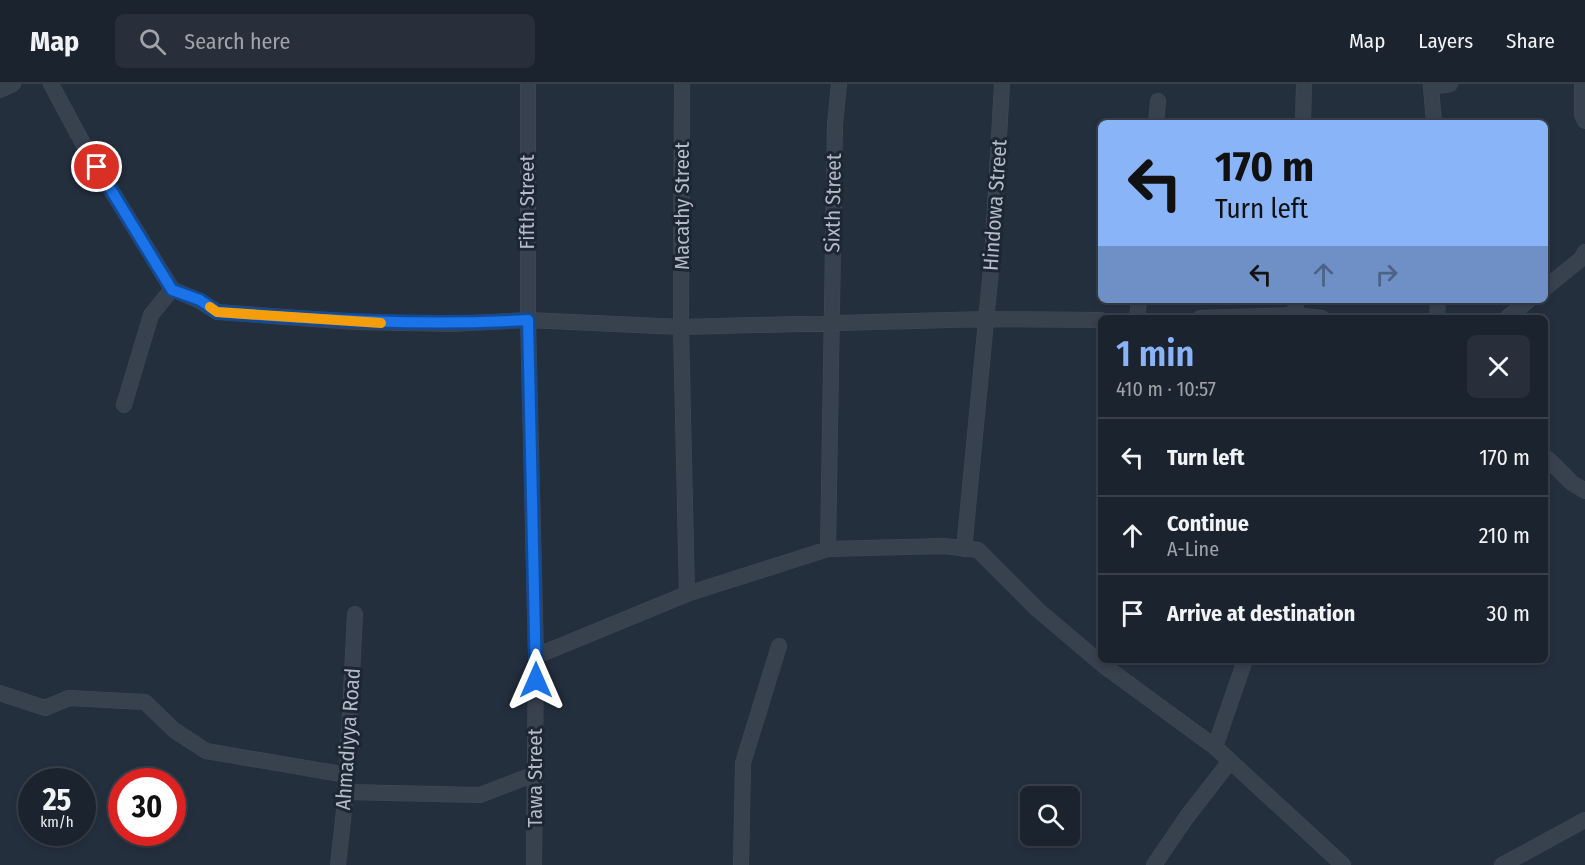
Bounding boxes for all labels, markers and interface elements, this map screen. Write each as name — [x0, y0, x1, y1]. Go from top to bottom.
search box — [115, 14, 535, 68]
text: Map — [30, 25, 79, 58]
icon: search — [136, 25, 169, 58]
text: Search here — [184, 28, 290, 55]
text: Map — [1349, 28, 1385, 54]
text: Layers — [1418, 28, 1473, 54]
text: Share — [1506, 28, 1555, 54]
street label: Hindowa Street — [977, 138, 1013, 272]
pin — [71, 141, 122, 192]
street label: Macathy Street — [669, 142, 695, 270]
text: 170 m — [1215, 142, 1314, 192]
icon: left — [1116, 144, 1194, 222]
icon: arrive — [80, 150, 113, 183]
street label: Sixth Street — [819, 153, 847, 253]
street label: Fifth Street — [514, 154, 540, 249]
text: Turn left — [1215, 193, 1308, 225]
icon: left — [1244, 258, 1277, 291]
icon: ahead — [1307, 258, 1340, 291]
icon: right — [1370, 258, 1403, 291]
text: 1 min — [1116, 332, 1194, 376]
button: close — [1467, 335, 1530, 398]
text: 410 m · 10:57 — [1116, 377, 1216, 401]
icon: left — [1116, 441, 1149, 474]
text: Turn left — [1167, 444, 1245, 471]
text: 170 m — [1479, 444, 1530, 471]
text: Continue — [1167, 510, 1249, 537]
icon: ahead — [1116, 519, 1149, 552]
text: 210 m — [1479, 522, 1530, 549]
text: A-Line — [1167, 537, 1219, 561]
icon: arrive — [1116, 597, 1149, 630]
text: Arrive at destination — [1167, 600, 1355, 627]
text: 30 m — [1487, 600, 1530, 627]
position arrow — [504, 648, 568, 712]
street label: Ahmadiyya Road — [330, 667, 366, 811]
street label: Tawa Street — [522, 728, 548, 828]
speed limit sign: 30 — [108, 768, 186, 846]
text: 25 — [43, 782, 71, 818]
map controls — [1020, 786, 1080, 846]
button: search — [1020, 786, 1080, 846]
text: km/h — [40, 813, 74, 831]

